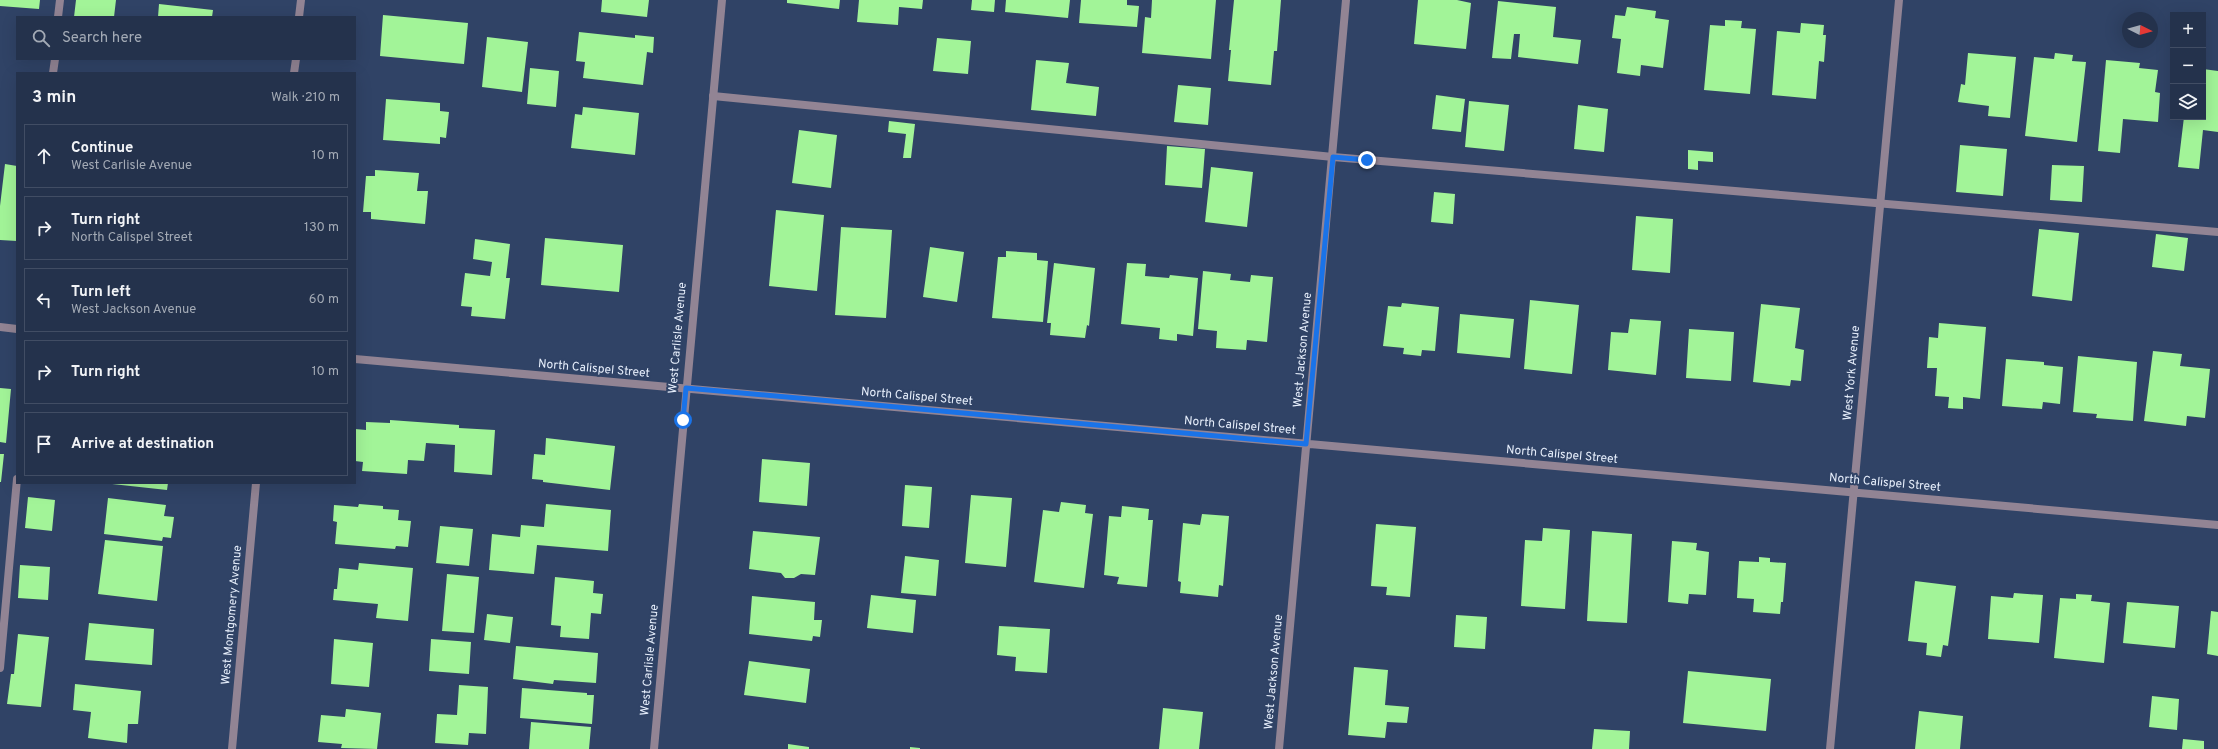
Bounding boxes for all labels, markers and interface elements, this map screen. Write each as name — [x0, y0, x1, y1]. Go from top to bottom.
north arrow — [2122, 12, 2158, 48]
map controls — [2170, 12, 2206, 120]
button: + — [2170, 12, 2206, 48]
search box — [16, 16, 356, 60]
icon: search — [30, 27, 52, 49]
text: Search here — [62, 29, 142, 48]
button: − — [2170, 48, 2206, 84]
button: layers — [2170, 84, 2206, 120]
text: 3 min — [32, 87, 76, 109]
text: Walk · 210 m — [271, 90, 340, 106]
text: Continue — [71, 139, 133, 158]
icon: ahead — [33, 145, 55, 167]
text: 10 m — [312, 148, 339, 164]
route end — [1358, 151, 1376, 169]
text: West Carlisle Avenue — [71, 158, 192, 174]
text: Turn right — [71, 211, 140, 230]
icon: right — [33, 217, 55, 239]
text: 130 m — [304, 220, 339, 236]
text: North Calispel Street — [71, 230, 193, 246]
street label: West Carlisle Avenue — [665, 282, 691, 394]
text: Turn left — [71, 283, 131, 302]
icon: left — [33, 289, 55, 311]
text: 60 m — [309, 292, 339, 308]
street label: West Jackson Avenue — [1290, 292, 1316, 408]
text: West Jackson Avenue — [71, 302, 196, 318]
street label: West York Avenue — [1840, 325, 1864, 421]
street label: North Calispel Street — [537, 356, 651, 382]
icon: right — [33, 361, 55, 383]
text: Turn right — [71, 363, 140, 382]
text: 10 m — [312, 364, 339, 380]
street label: North Calispel Street — [860, 384, 974, 410]
route start — [674, 411, 692, 429]
street label: North Calispel Street — [1183, 413, 1297, 439]
icon: arrive — [33, 433, 55, 455]
text: Arrive at destination — [71, 435, 214, 454]
street label: North Calispel Street — [1505, 442, 1619, 468]
street label: North Calispel Street — [1828, 470, 1942, 496]
street label: West Montgomery Avenue — [218, 544, 246, 686]
street label: West Carlisle Avenue — [637, 604, 663, 716]
street label: West Jackson Avenue — [1261, 614, 1287, 730]

